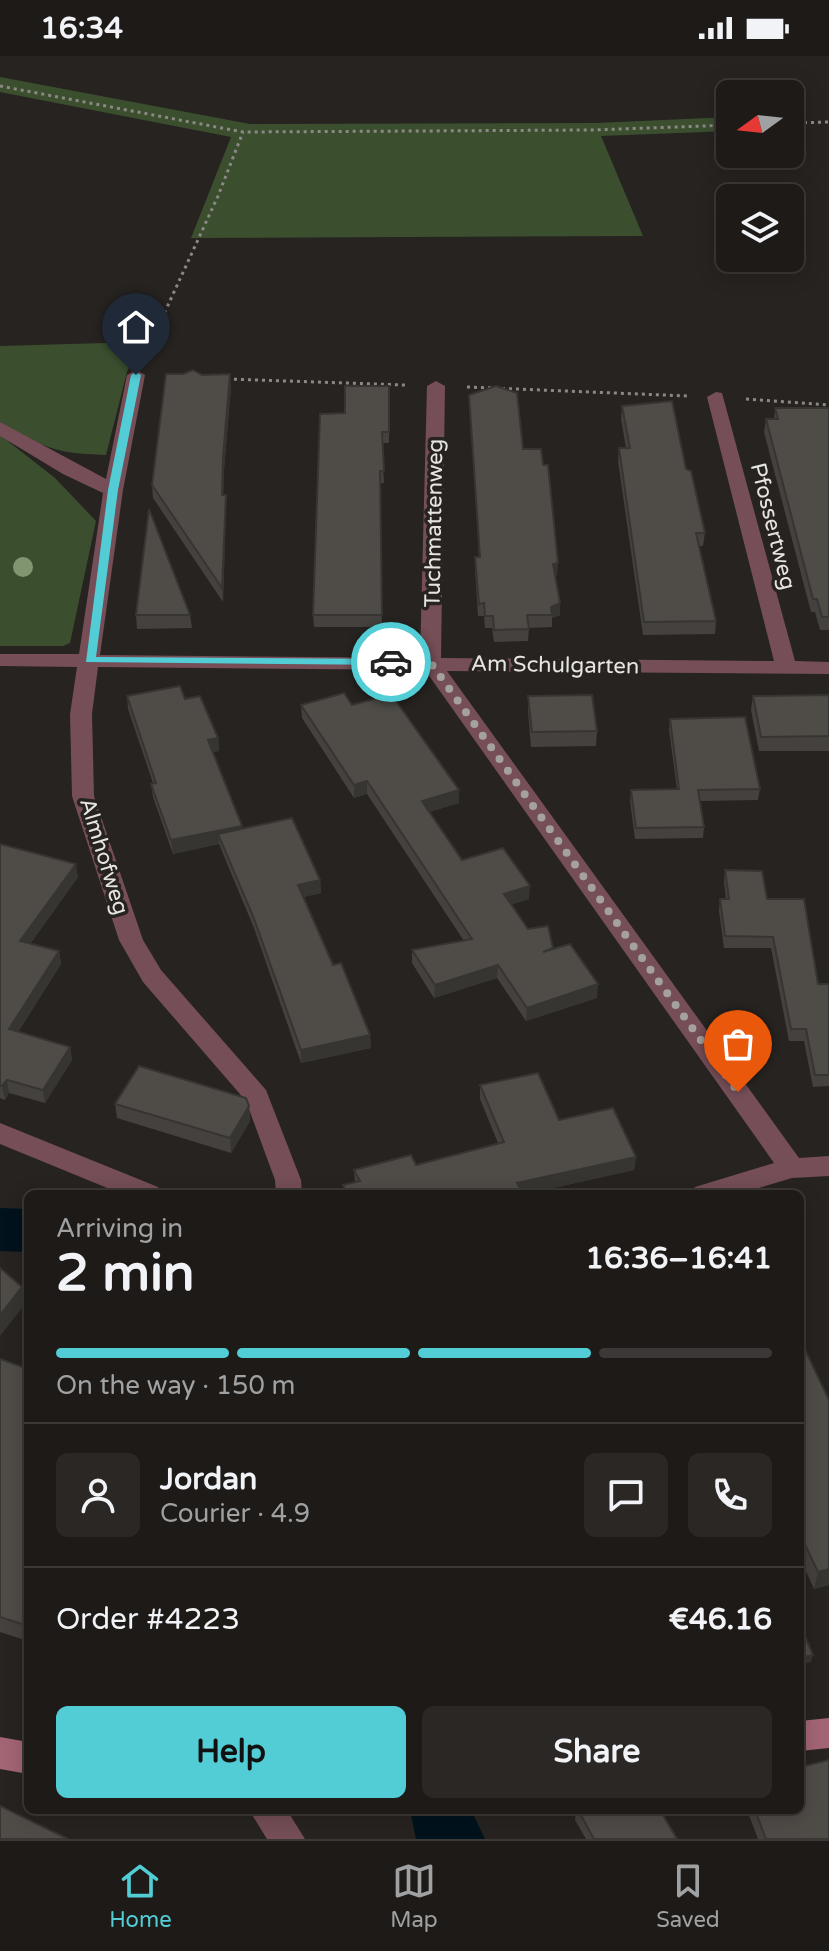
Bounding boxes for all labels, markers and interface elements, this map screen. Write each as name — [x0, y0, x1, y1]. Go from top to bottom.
text: 16:34 — [40, 10, 123, 47]
north arrow — [716, 80, 804, 168]
map controls — [716, 80, 804, 272]
button: layers — [716, 184, 804, 272]
pin — [102, 293, 170, 375]
icon: home — [114, 305, 158, 349]
street label: Tuchmattenweg — [420, 438, 448, 608]
street label: Pfossertweg — [745, 460, 801, 592]
courier — [351, 622, 431, 702]
icon: car — [369, 640, 413, 684]
street label: Am Schulgarten — [471, 651, 639, 679]
street label: Almhofweg — [74, 795, 134, 918]
pin — [704, 1010, 772, 1092]
icon: bag — [716, 1022, 760, 1066]
text: Arriving in — [56, 1213, 183, 1244]
text: 16:36–16:41 — [585, 1240, 772, 1277]
text: 2 min — [56, 1242, 195, 1305]
text: On the way · 150 m — [56, 1370, 295, 1401]
button: person — [56, 1453, 140, 1537]
button: chat — [584, 1453, 668, 1537]
button: phone — [688, 1453, 772, 1537]
text: Jordan — [160, 1461, 257, 1498]
text: Courier · 4.9 — [160, 1498, 310, 1529]
text: Order #4223 — [56, 1601, 240, 1638]
text: €46.16 — [668, 1601, 772, 1638]
button: Help — [56, 1706, 406, 1798]
button: Share — [422, 1706, 772, 1798]
tab: Home — [109, 1859, 172, 1933]
tab: Map — [390, 1859, 438, 1933]
tab: Saved — [656, 1859, 720, 1933]

